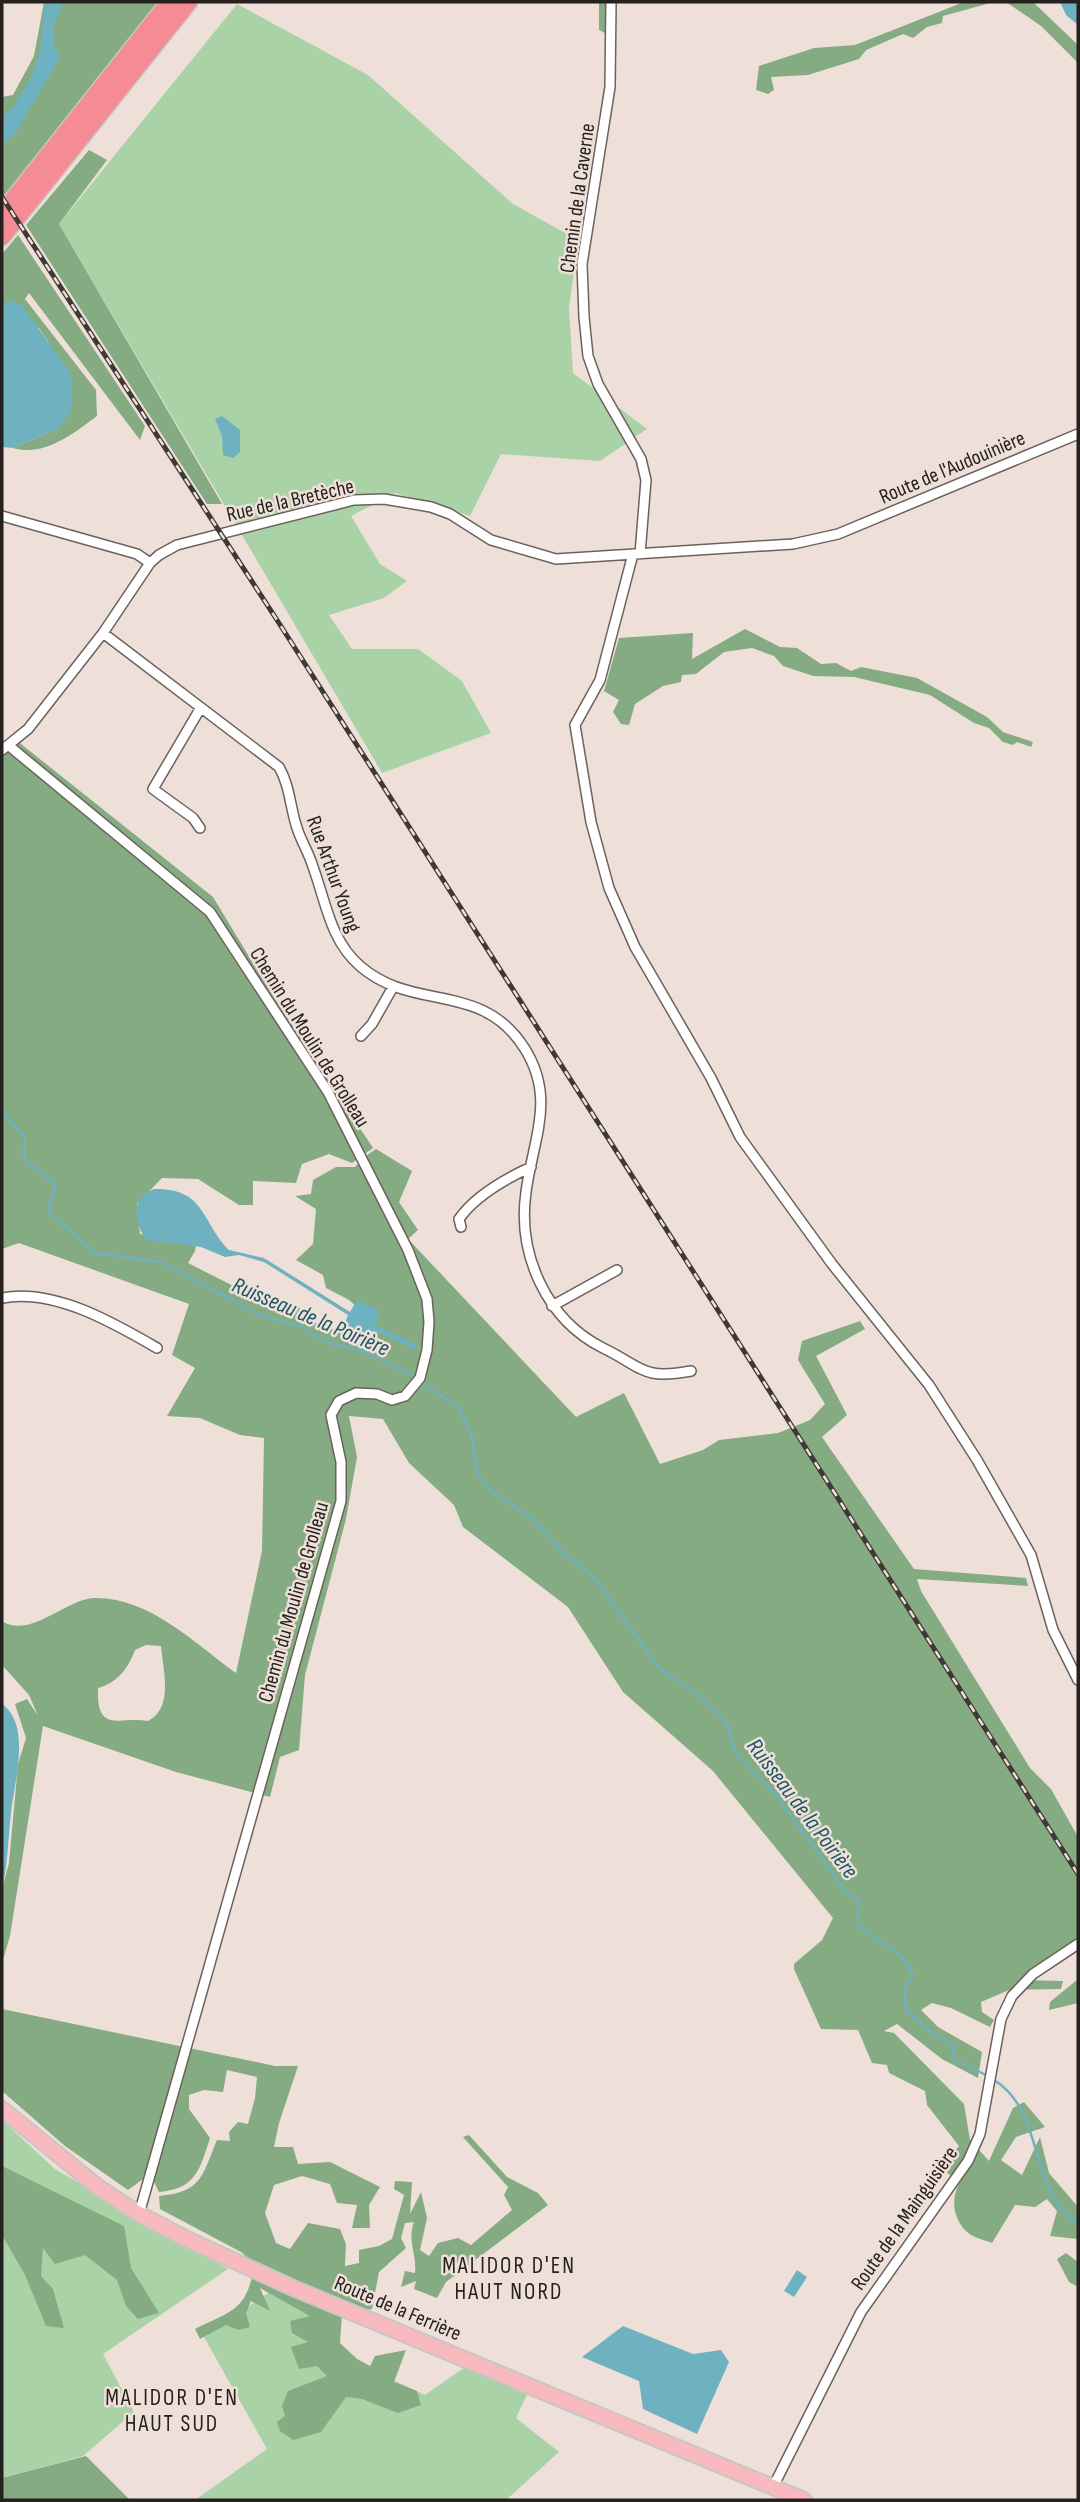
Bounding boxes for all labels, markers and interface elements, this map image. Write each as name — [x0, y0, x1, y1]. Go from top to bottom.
street label: Chemin de la Caverne — [555, 122, 600, 274]
street label: Route de l'Audouinière — [875, 425, 1029, 509]
street label: Rue de la Bretèche — [224, 474, 356, 527]
street label: Rue Arthur Young — [301, 813, 366, 936]
street label: Chemin du Moulin de Grolleau — [244, 943, 375, 1132]
water label: Ruisseau de la Poirière — [228, 1271, 394, 1363]
street label: Chemin du Moulin de Grolleau — [253, 1499, 334, 1705]
water label: Ruisseau de la Poirière — [740, 1733, 864, 1884]
street label: Route de la Mainguisière — [846, 2142, 963, 2295]
district label: MALIDOR D'EN HAUT NORD — [442, 2252, 576, 2306]
street label: Route de la Ferrière — [331, 2270, 465, 2346]
district label: MALIDOR D'EN HAUT SUD — [105, 2384, 239, 2438]

